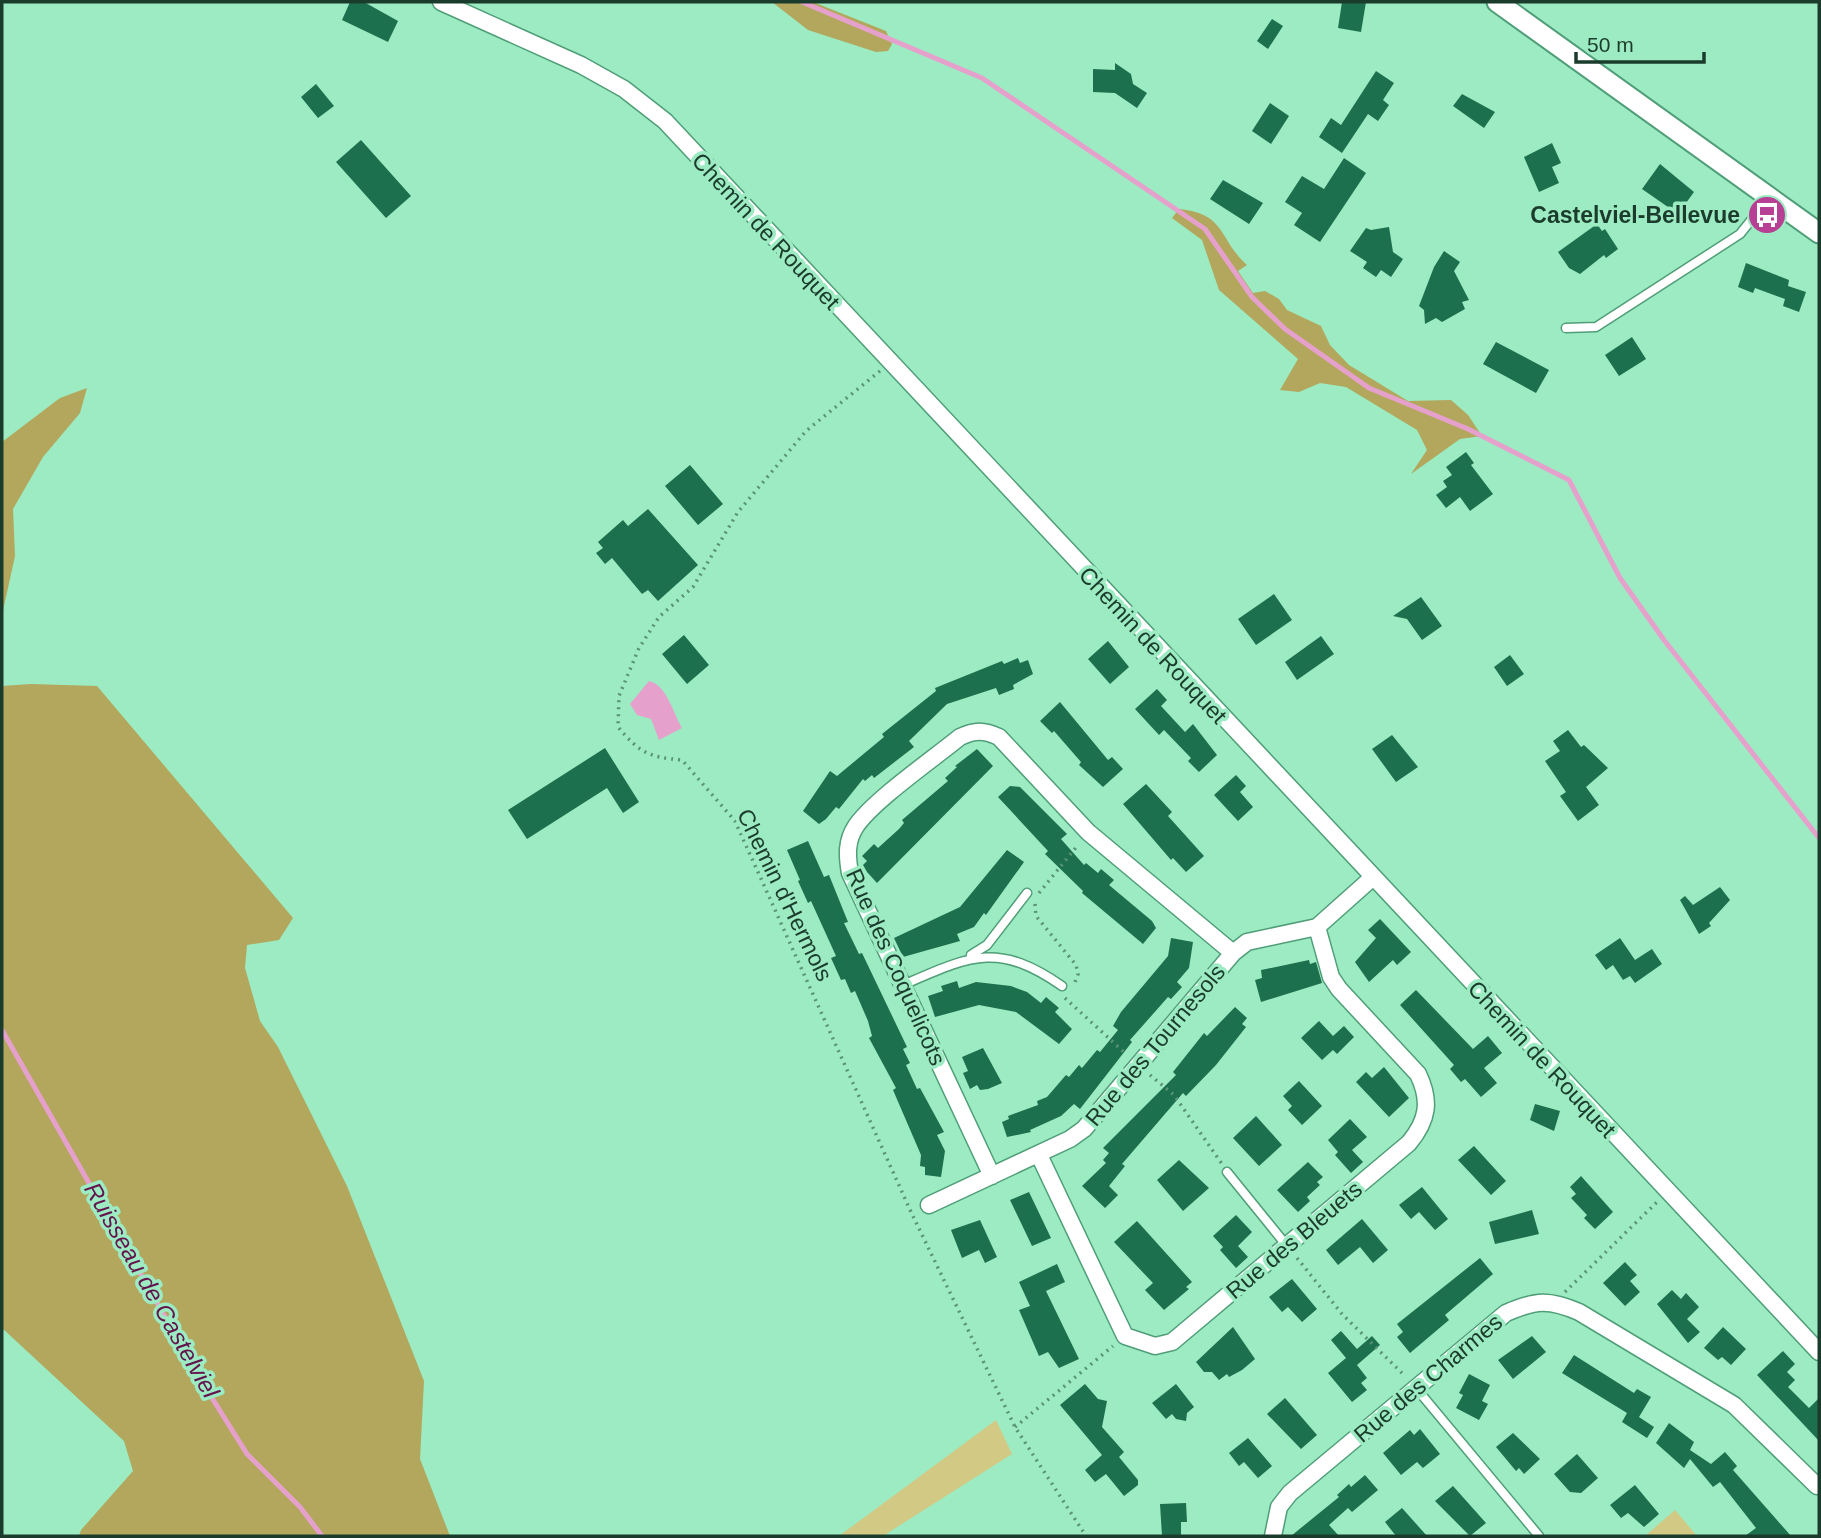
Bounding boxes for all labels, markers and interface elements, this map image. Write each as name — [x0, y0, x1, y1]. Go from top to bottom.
scale bar — [1576, 21, 1704, 65]
text: 50 m — [1587, 33, 1634, 56]
street label: Chemin de Rouquet — [687, 147, 846, 315]
bus stop icon: Castelviel-Bellevue — [1746, 194, 1788, 236]
place label: Castelviel-Bellevue — [1530, 202, 1740, 228]
street label: Chemin de Rouquet — [1074, 561, 1233, 729]
street label: Chemin d'Hermols — [732, 805, 838, 985]
street label: Rue des Coquelicots — [841, 865, 951, 1069]
street label: Rue des Tournesols — [1080, 959, 1230, 1131]
street label: Chemin de Rouquet — [1463, 975, 1622, 1143]
street label: Rue des Bleuets — [1221, 1176, 1367, 1304]
water label: Ruisseau de Castelviel — [79, 1178, 225, 1403]
street label: Rue des Charmes — [1349, 1308, 1507, 1448]

